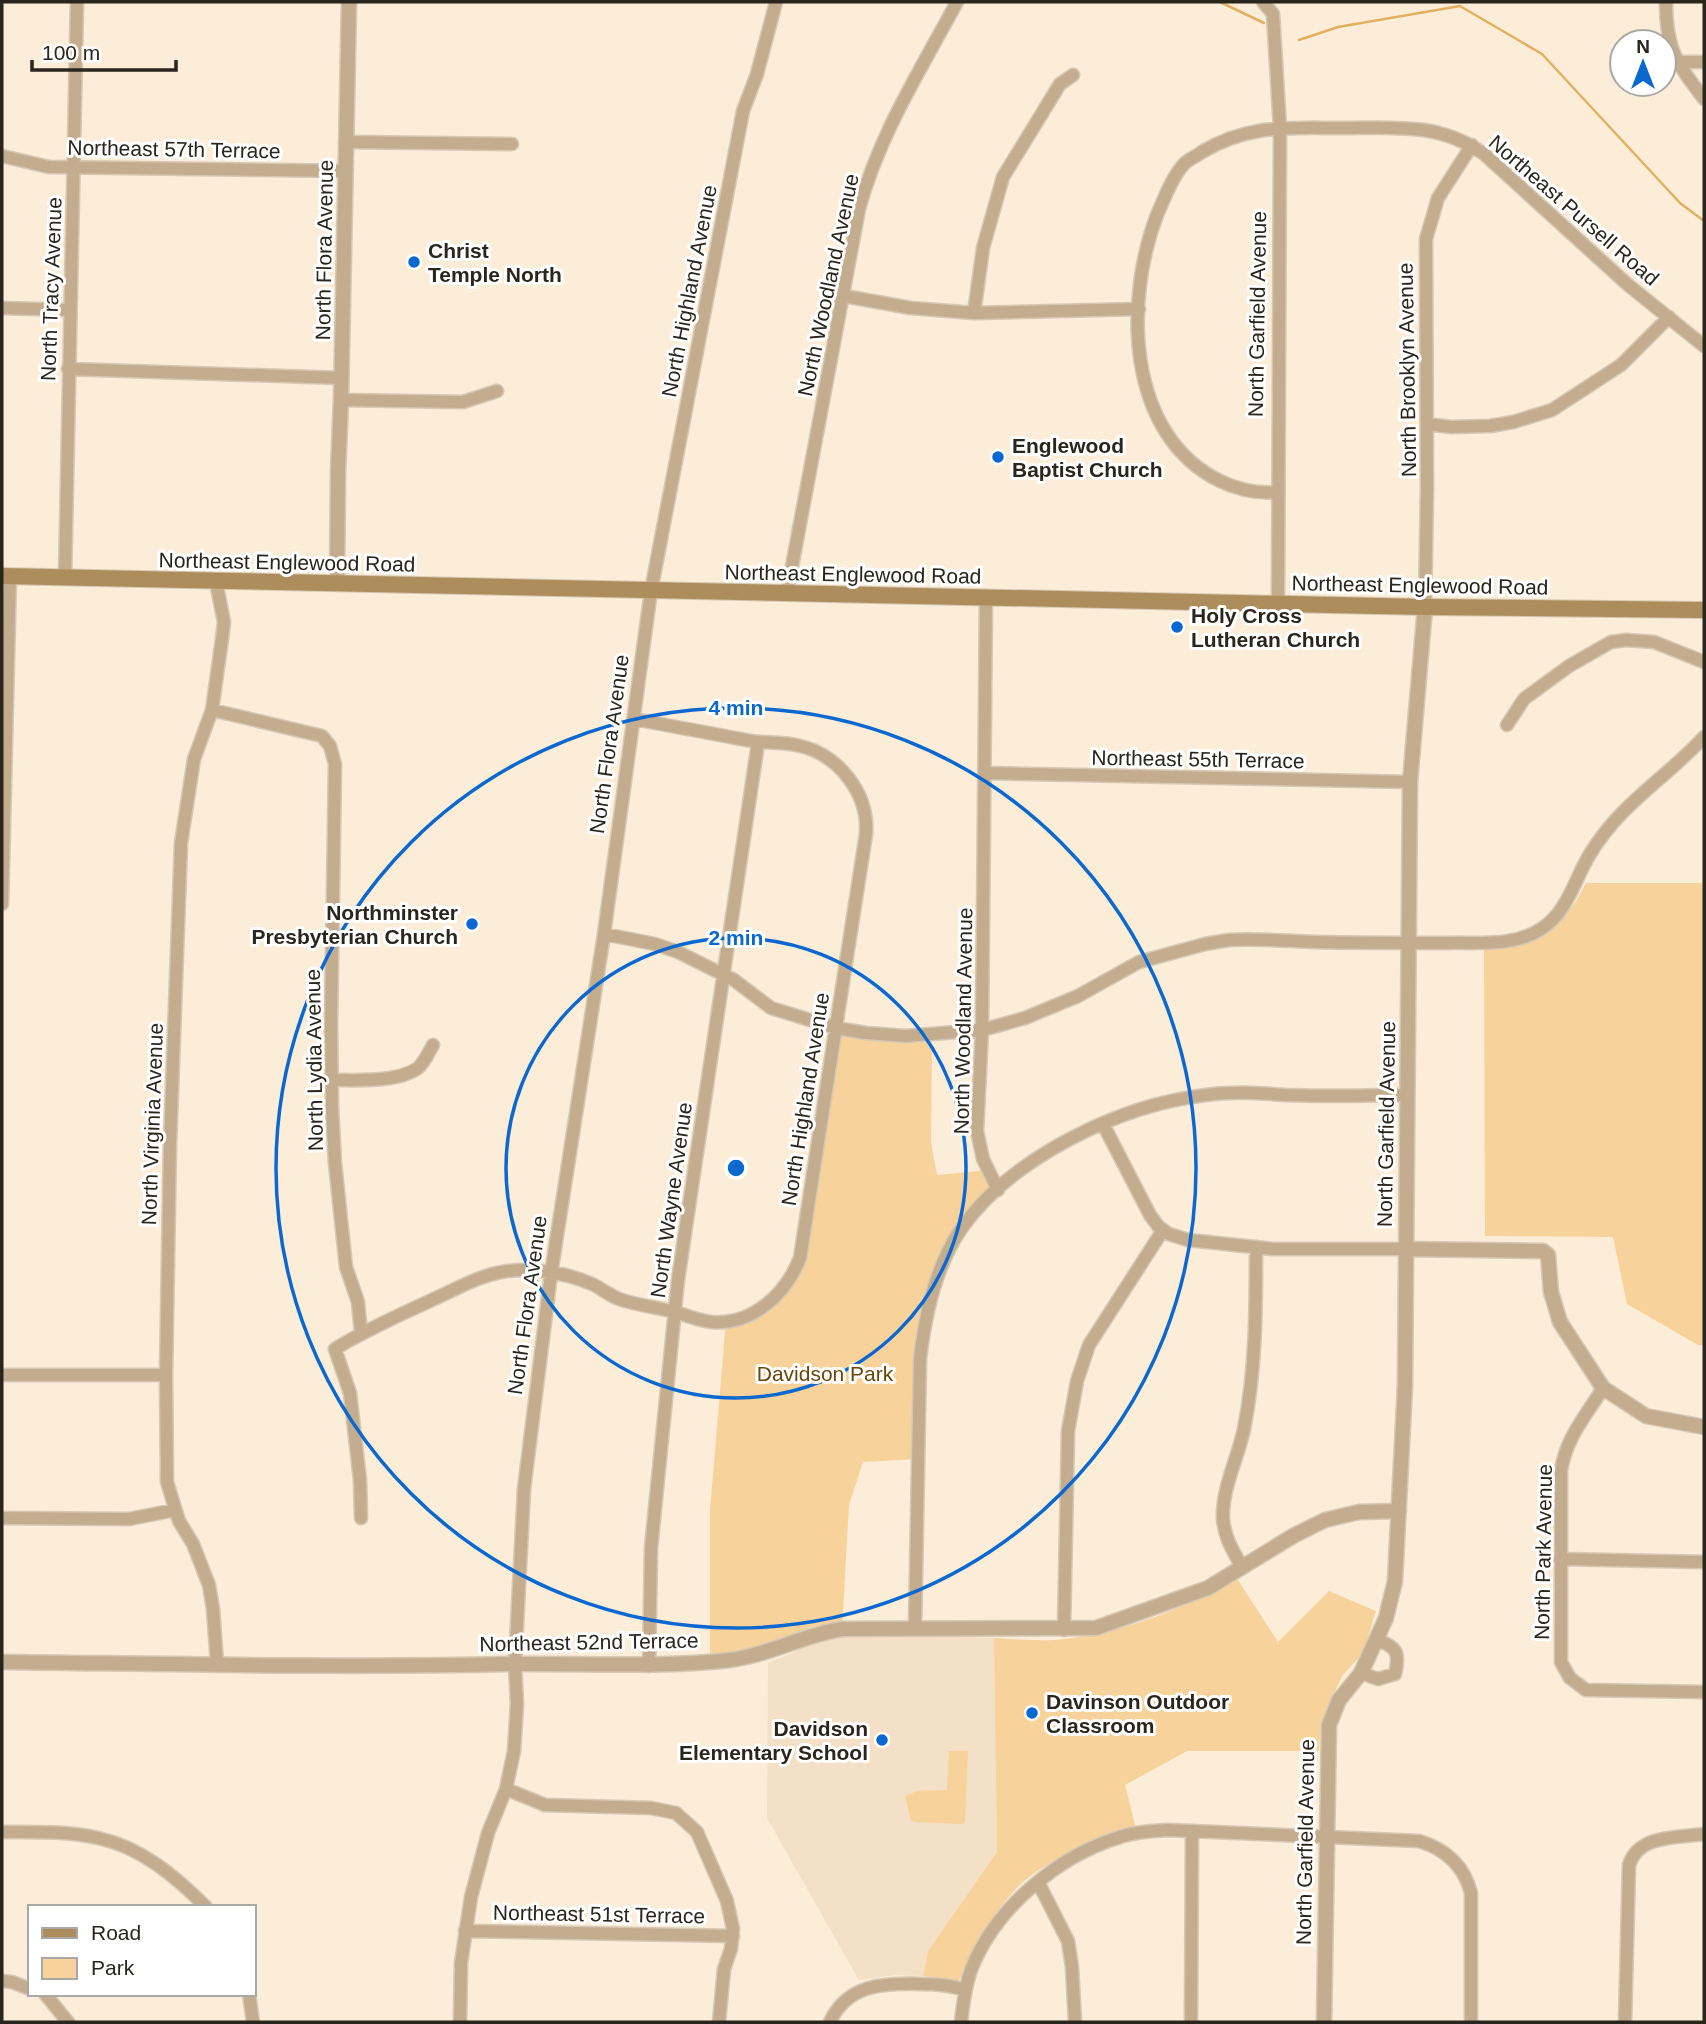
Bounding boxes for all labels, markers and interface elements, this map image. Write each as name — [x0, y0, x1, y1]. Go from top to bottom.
scale bar — [32, 28, 175, 72]
north arrow — [1608, 28, 1678, 98]
text: N — [1636, 36, 1650, 57]
text: 100 m — [42, 41, 100, 64]
street label: Northeast Pursell Road — [1485, 130, 1663, 290]
street label: Northeast 57th Terrace — [67, 136, 281, 162]
street label: North Flora Avenue — [311, 160, 337, 340]
street label: North Woodland Avenue — [793, 172, 863, 398]
street label: North Highland Avenue — [657, 183, 721, 399]
street label: North Tracy Avenue — [36, 197, 66, 381]
street label: North Garfield Avenue — [1244, 211, 1270, 417]
place label: Christ Temple North — [428, 239, 562, 286]
marker: Christ Temple North — [406, 254, 422, 270]
street label: North Brooklyn Avenue — [1394, 263, 1420, 477]
place label: Englewood Baptist Church — [1012, 434, 1163, 481]
marker: Englewood Baptist Church — [990, 449, 1006, 465]
street label: Northeast Englewood Road — [158, 548, 416, 576]
street label: Northeast Englewood Road — [724, 560, 982, 588]
street label: Northeast Englewood Road — [1291, 571, 1549, 599]
place label: Holy Cross Lutheran Church — [1191, 604, 1360, 651]
marker: Holy Cross Lutheran Church — [1169, 619, 1185, 635]
street label: North Flora Avenue — [585, 653, 633, 835]
text: 4 min — [709, 696, 763, 719]
street label: Northeast 55th Terrace — [1091, 746, 1305, 772]
place label: Northminster Presbyterian Church — [251, 901, 458, 948]
street label: North Woodland Avenue — [950, 907, 976, 1135]
marker: Northminster Presbyterian Church — [464, 916, 480, 932]
text: 2 min — [709, 926, 763, 949]
street label: North Lydia Avenue — [301, 969, 327, 1151]
street label: North Highland Avenue — [777, 991, 833, 1207]
street label: North Garfield Avenue — [1373, 1021, 1399, 1227]
street label: North Virginia Avenue — [137, 1022, 167, 1226]
street label: North Wayne Avenue — [646, 1101, 696, 1299]
centre of rings — [724, 1156, 748, 1180]
street label: North Flora Avenue — [503, 1214, 551, 1396]
park label: Davidson Park — [757, 1362, 894, 1385]
street label: North Park Avenue — [1530, 1464, 1556, 1640]
street label: Northeast 52nd Terrace — [479, 1629, 699, 1655]
place label: Davinson Outdoor Classroom — [1046, 1690, 1229, 1737]
marker: Davinson Outdoor Classroom — [1024, 1705, 1040, 1721]
place label: Davidson Elementary School — [679, 1717, 868, 1764]
marker: Davidson Elementary School — [874, 1732, 890, 1748]
street label: North Garfield Avenue — [1292, 1739, 1318, 1945]
street label: Northeast 51st Terrace — [493, 1901, 705, 1927]
legend — [28, 1905, 256, 1996]
text: Road — [91, 1921, 141, 1944]
text: Park — [91, 1956, 135, 1979]

